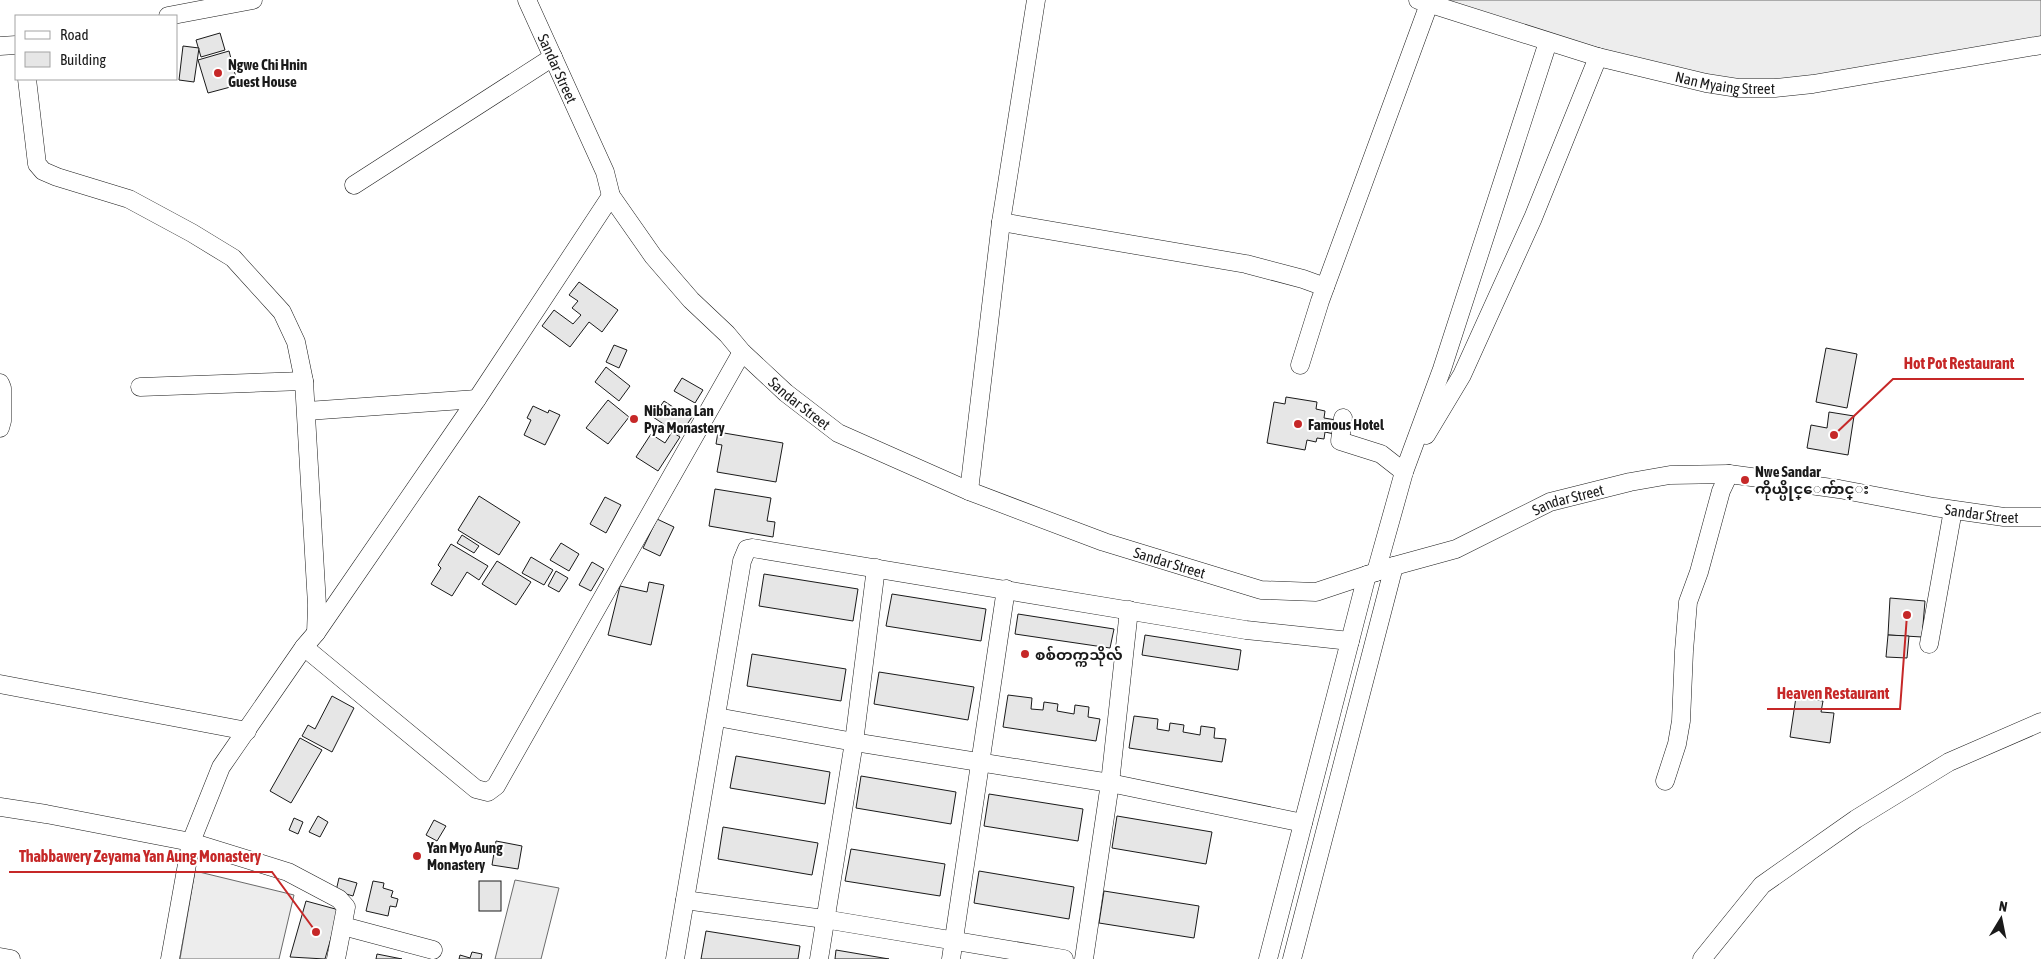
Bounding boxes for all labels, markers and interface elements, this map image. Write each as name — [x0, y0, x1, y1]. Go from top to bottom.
legend — [15, 15, 178, 80]
text: Road — [60, 26, 89, 43]
street label: Sandar Street — [535, 31, 581, 106]
text: Building — [60, 51, 106, 68]
place label: Ngwe Chi Hnin Guest House — [228, 56, 307, 90]
marker: Ngwe Chi Hnin Guest House — [212, 67, 224, 79]
street label: Nan Myaing Street — [1674, 67, 1775, 97]
callout: Hot Pot Restaurant — [1893, 348, 2024, 379]
text: Hot Pot Restaurant — [1904, 354, 2015, 372]
street label: Sandar Street — [765, 373, 834, 433]
place label: Nibbana Lan Pya Monastery — [644, 402, 725, 436]
marker: Nibbana Lan Pya Monastery — [628, 413, 640, 425]
place label: Famous Hotel — [1308, 416, 1385, 433]
marker: Famous Hotel — [1292, 418, 1304, 430]
place label: Nwe Sandar ကိုယ္ပိုင္ေက်ာင္း — [1755, 463, 1869, 501]
marker: Nwe Sandar ကိုယ္ပိုင္ေက်ာင္း — [1739, 474, 1751, 486]
street label: Sandar Street — [1529, 480, 1605, 518]
street label: Sandar Street — [1944, 500, 2019, 526]
street label: Sandar Street — [1132, 543, 1208, 581]
place label: စစ်‌တက္ကသိုလ် — [1035, 645, 1123, 667]
marker: စစ်‌တက္ကသိုလ် — [1019, 648, 1031, 660]
callout: Heaven Restaurant — [1767, 678, 1900, 709]
text: Heaven Restaurant — [1777, 684, 1890, 702]
place label: Yan Myo Aung Monastery — [426, 839, 503, 873]
callout: Thabbawery Zeyama Yan Aung Monastery — [9, 841, 272, 872]
text: Thabbawery Zeyama Yan Aung Monastery — [19, 847, 261, 865]
marker: Yan Myo Aung Monastery — [411, 850, 423, 862]
north arrow — [1976, 894, 2026, 944]
text: N — [1998, 898, 2009, 915]

